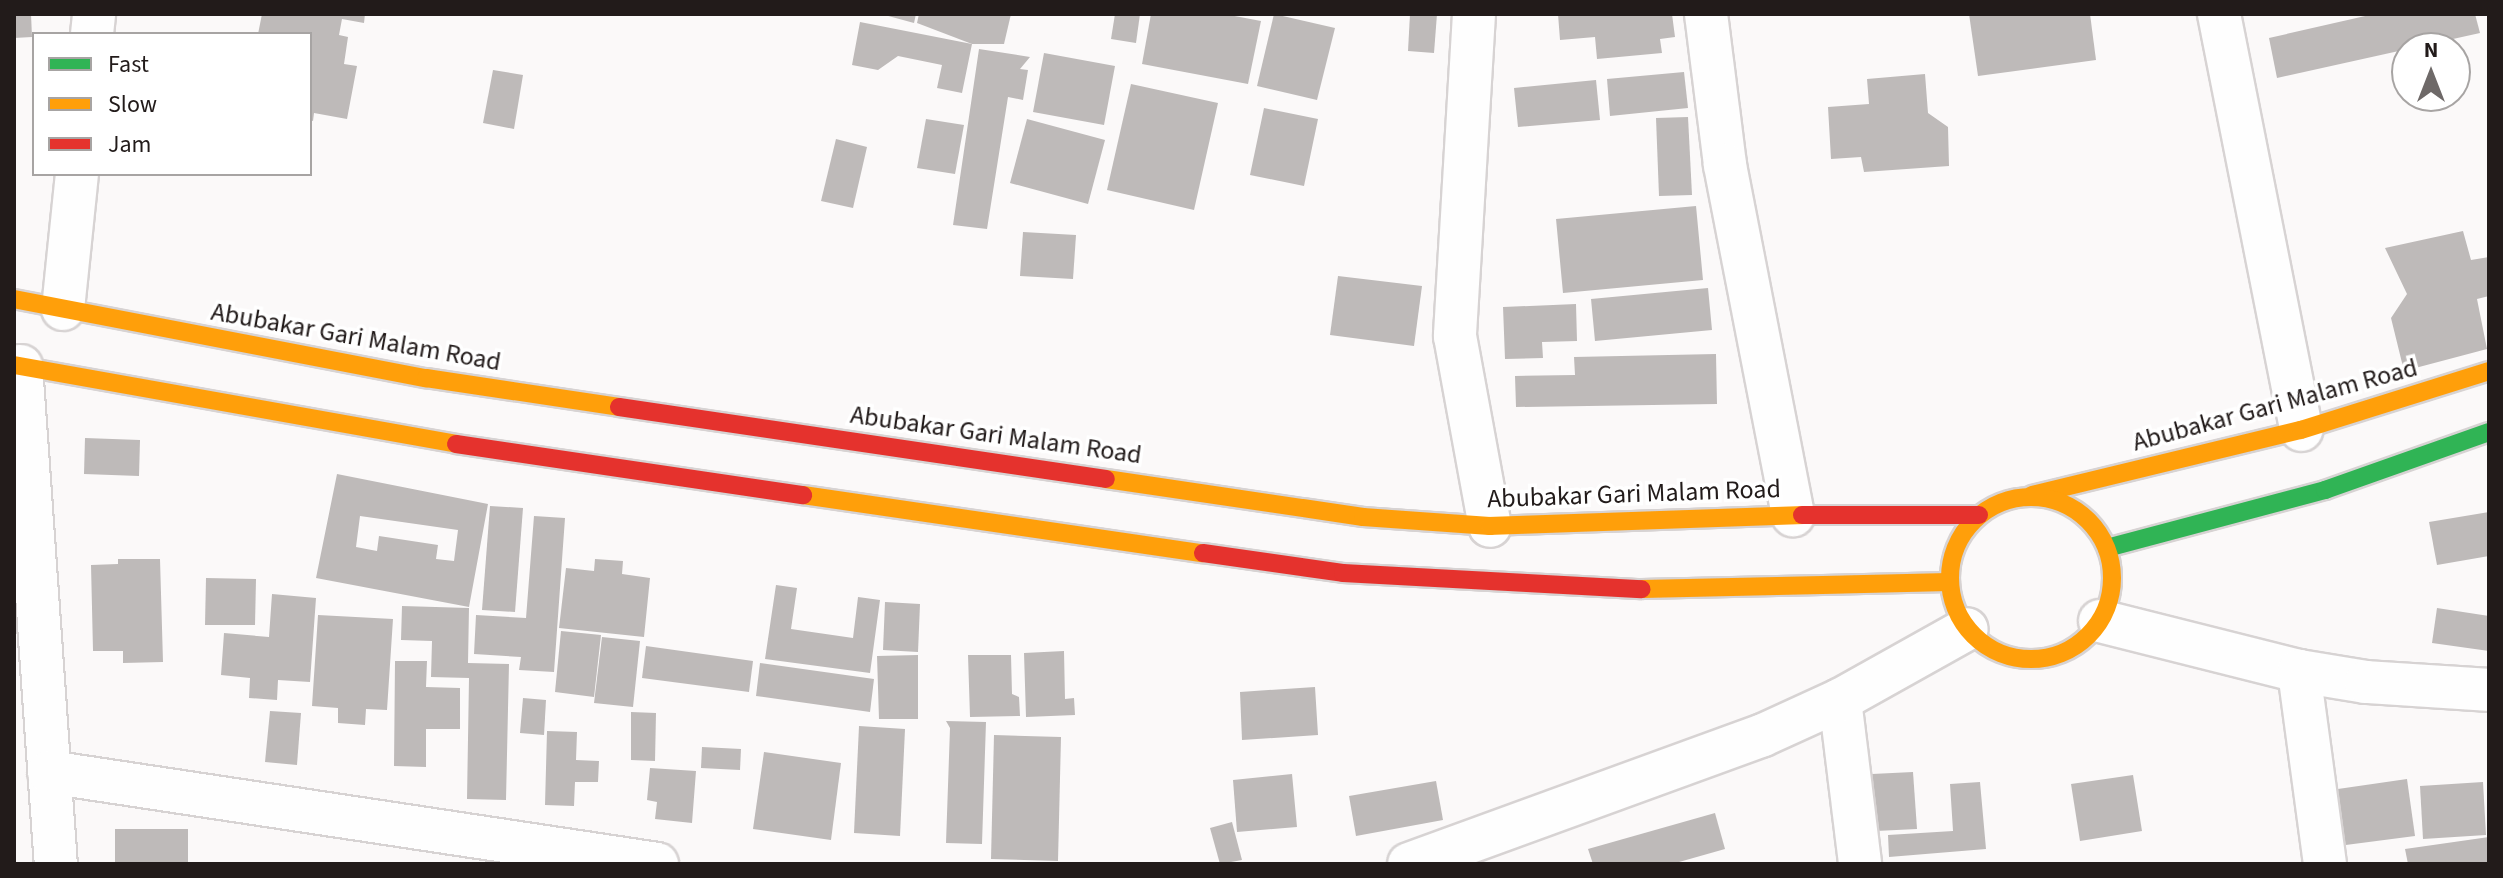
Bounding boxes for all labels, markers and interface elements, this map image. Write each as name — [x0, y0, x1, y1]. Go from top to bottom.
legend — [32, 32, 312, 176]
north arrow — [2391, 32, 2471, 112]
text: N — [2424, 34, 2438, 66]
text: Fast — [108, 47, 149, 82]
text: Slow — [108, 87, 157, 122]
text: Jam — [108, 127, 152, 162]
street label: Abubakar Gari Malam Road — [209, 296, 503, 378]
street label: Abubakar Gari Malam Road — [2129, 352, 2421, 458]
street label: Abubakar Gari Malam Road — [848, 399, 1144, 471]
street label: Abubakar Gari Malam Road — [1487, 473, 1781, 515]

